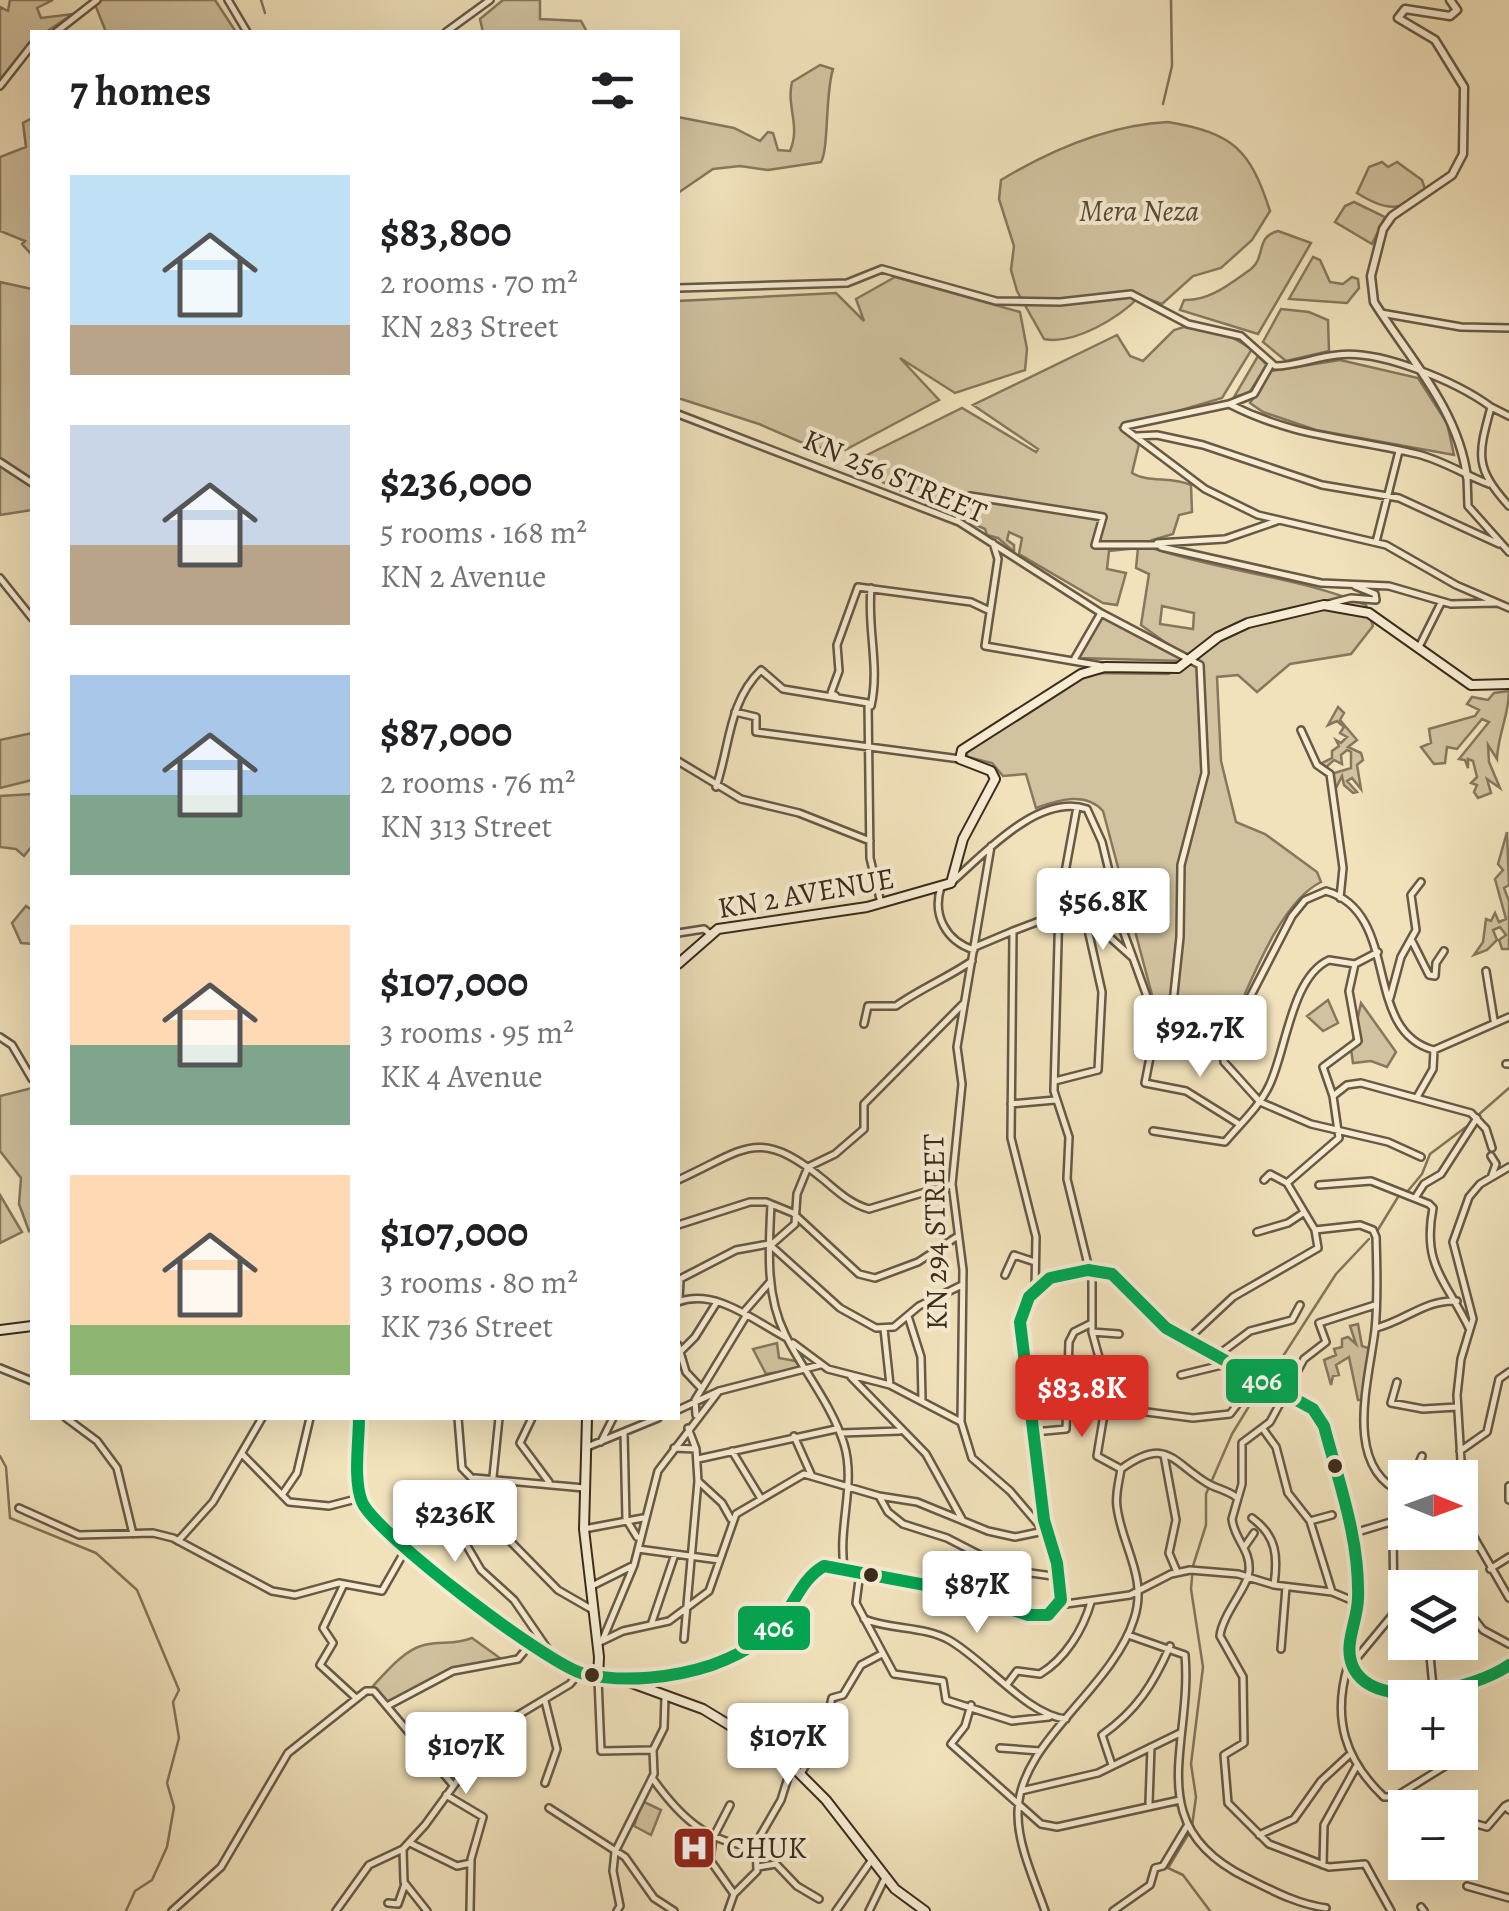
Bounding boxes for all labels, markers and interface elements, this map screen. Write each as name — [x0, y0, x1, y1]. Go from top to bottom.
text: 7 homes — [70, 62, 211, 119]
icon: filters — [585, 63, 640, 118]
park label: Mera Neza — [1079, 191, 1199, 231]
text: $83,800 — [380, 203, 512, 260]
icon: home — [150, 215, 270, 335]
text: 2 rooms · 70 m² — [380, 260, 578, 304]
text: KN 283 Street — [380, 304, 559, 348]
street label: KN 256 STREET — [797, 419, 993, 533]
text: $236,000 — [380, 453, 532, 510]
icon: home — [150, 465, 270, 585]
text: 5 rooms · 168 m² — [380, 510, 587, 554]
text: KN 2 Avenue — [380, 554, 546, 598]
text: $87,000 — [380, 703, 512, 760]
icon: home — [150, 715, 270, 835]
text: 2 rooms · 76 m² — [380, 760, 576, 804]
text: KN 313 Street — [380, 804, 552, 848]
street label: KN 2 AVENUE — [715, 858, 897, 928]
pin: $56.8K — [1022, 868, 1184, 953]
text: $56.8K — [1059, 878, 1147, 922]
text: $107,000 — [380, 953, 528, 1010]
icon: home — [150, 965, 270, 1085]
pin: $92.7K — [1119, 995, 1281, 1080]
text: $92.7K — [1156, 1005, 1244, 1049]
text: 3 rooms · 95 m² — [380, 1010, 574, 1054]
text: KK 4 Avenue — [380, 1054, 543, 1098]
street label: KN 294 STREET — [913, 1133, 957, 1330]
text: $107,000 — [380, 1203, 528, 1260]
icon: home — [150, 1215, 270, 1335]
text: 3 rooms · 80 m² — [380, 1260, 578, 1304]
text: KK 736 Street — [380, 1304, 553, 1348]
pin: $83.8K — [1001, 1355, 1163, 1440]
line badge: 406 — [1224, 1357, 1300, 1405]
text: 406 — [1242, 1362, 1282, 1400]
text: $83.8K — [1037, 1365, 1127, 1409]
unlabelled marker — [1325, 1456, 1345, 1476]
north arrow — [1388, 1460, 1478, 1550]
map controls — [1388, 1460, 1478, 1880]
pin: $236K — [385, 1480, 525, 1565]
text: $236K — [415, 1490, 495, 1534]
pin: $87K — [918, 1551, 1036, 1636]
text: $87K — [945, 1561, 1009, 1605]
unlabelled marker — [861, 1565, 881, 1585]
button: layers — [1388, 1570, 1478, 1660]
line badge: 406 — [736, 1604, 812, 1652]
text: 406 — [754, 1609, 794, 1647]
unlabelled marker — [582, 1665, 602, 1685]
button: + — [1388, 1680, 1478, 1770]
pin: $107K — [718, 1703, 858, 1788]
pin: $107K — [396, 1712, 536, 1797]
text: $107K — [749, 1713, 827, 1757]
text: $107K — [427, 1722, 505, 1766]
button: − — [1388, 1790, 1478, 1880]
hospital icon: CHUK — [671, 1825, 717, 1871]
place label: CHUK — [726, 1828, 807, 1868]

